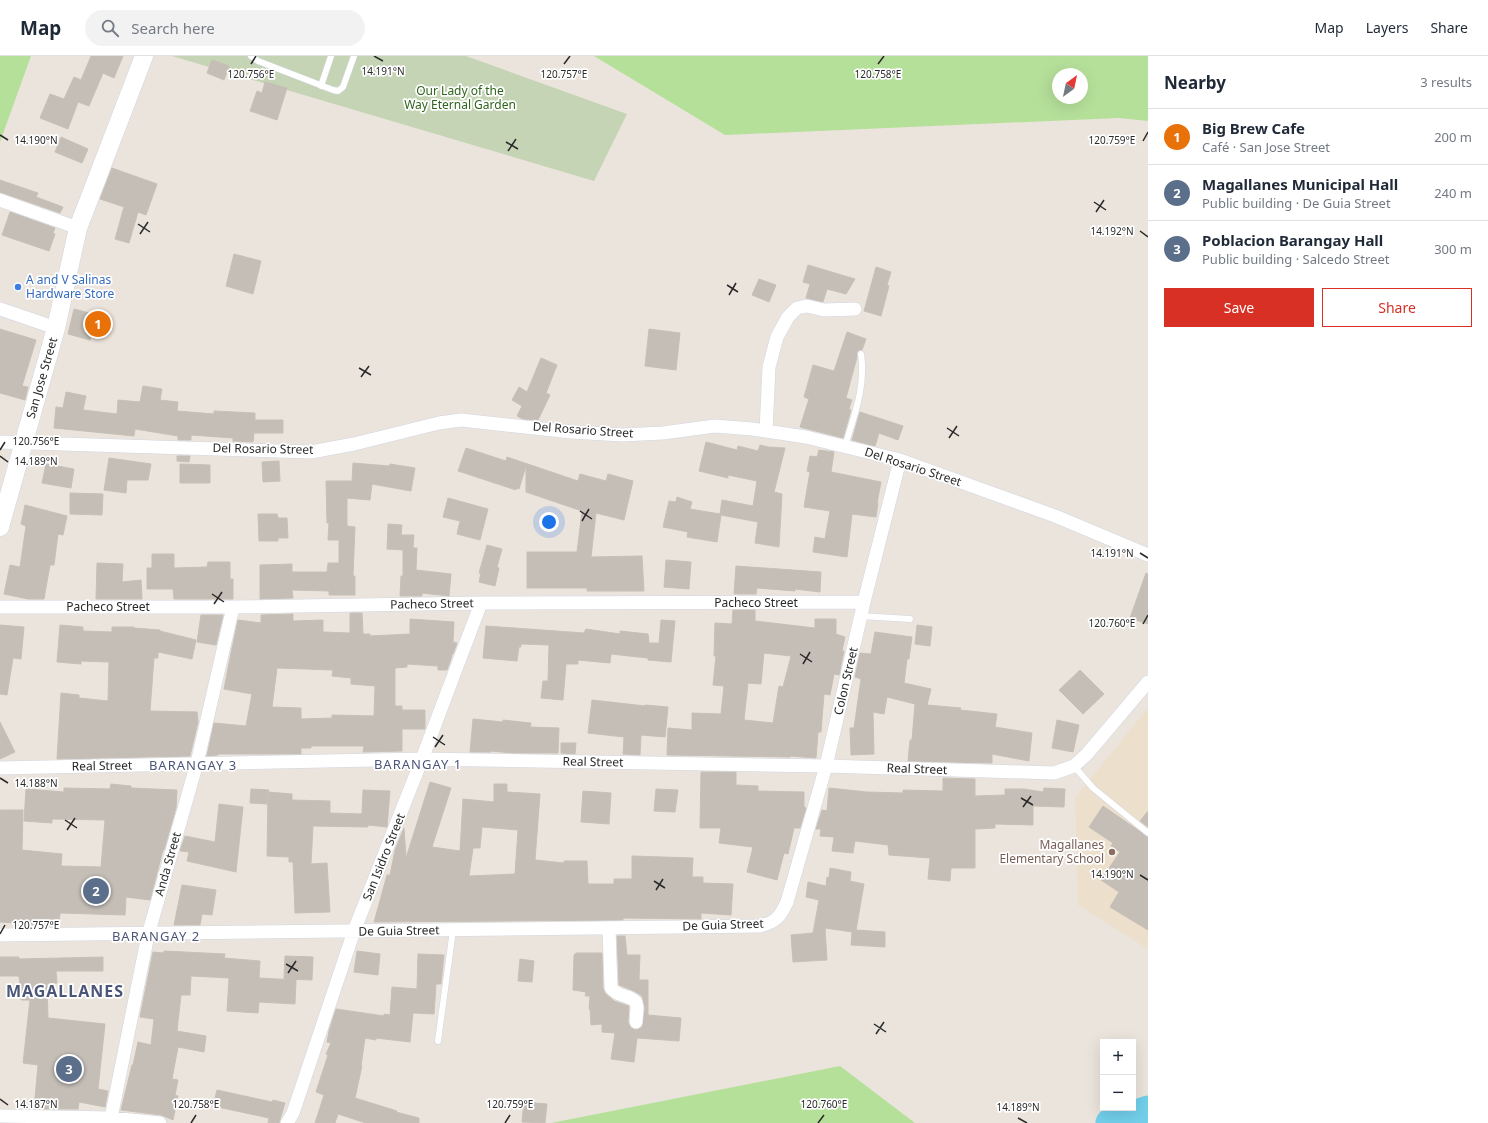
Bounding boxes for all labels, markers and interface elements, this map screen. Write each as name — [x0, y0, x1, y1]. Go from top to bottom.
search box — [85, 10, 365, 46]
text: Map — [20, 15, 61, 41]
icon: search — [99, 17, 121, 39]
text: Search here — [131, 18, 215, 38]
text: Map — [1315, 18, 1344, 37]
text: Layers — [1366, 18, 1408, 37]
text: Share — [1430, 18, 1468, 37]
text: 14.191°N — [361, 64, 405, 78]
text: 120.756°E — [228, 67, 274, 81]
text: 120.757°E — [541, 67, 587, 81]
text: 120.758°E — [855, 67, 901, 81]
north arrow — [1052, 68, 1088, 104]
text: Nearby — [1164, 71, 1226, 94]
text: 3 results — [1420, 73, 1472, 91]
park label: Our Lady of the Way Eternal Garden — [404, 82, 516, 113]
text: Big Brew Cafe — [1202, 118, 1305, 138]
text: 1 — [1173, 128, 1181, 146]
text: 200 m — [1434, 128, 1472, 146]
text: 14.190°N — [14, 133, 58, 147]
text: 120.759°E — [1089, 133, 1135, 147]
text: Café · San Jose Street — [1202, 138, 1330, 156]
text: Magallanes Municipal Hall — [1202, 174, 1398, 194]
text: 2 — [1173, 184, 1181, 202]
text: 240 m — [1434, 184, 1472, 202]
text: Public building · De Guia Street — [1202, 194, 1391, 212]
text: 14.192°N — [1090, 224, 1134, 238]
text: Poblacion Barangay Hall — [1202, 230, 1383, 250]
text: 3 — [1173, 240, 1181, 258]
text: 300 m — [1434, 240, 1472, 258]
text: Public building · Salcedo Street — [1202, 250, 1389, 268]
place label: A and V Salinas Hardware Store — [26, 271, 114, 302]
marker: A and V Salinas Hardware Store — [13, 282, 23, 292]
button: Save — [1164, 288, 1314, 327]
button: Share — [1322, 288, 1472, 327]
pin: 1 — [85, 309, 111, 339]
street label: San Jose Street — [22, 335, 61, 420]
street label: Del Rosario Street — [532, 418, 635, 442]
text: 120.756°E — [13, 434, 59, 448]
street label: Del Rosario Street — [212, 439, 314, 458]
street label: Del Rosario Street — [863, 443, 964, 490]
text: 14.189°N — [14, 454, 58, 468]
your location — [539, 512, 559, 532]
text: 14.191°N — [1090, 546, 1134, 560]
street label: Pacheco Street — [390, 594, 475, 613]
street label: Pacheco Street — [714, 594, 798, 611]
street label: Pacheco Street — [66, 598, 150, 615]
text: 120.760°E — [1089, 616, 1135, 630]
street label: Colon Street — [829, 645, 862, 717]
street label: Real Street — [563, 752, 624, 771]
district label: BARANGAY 1 — [374, 755, 462, 773]
street label: Real Street — [72, 756, 133, 775]
district label: BARANGAY 3 — [149, 756, 237, 774]
street label: Real Street — [886, 759, 948, 778]
text: 14.188°N — [14, 776, 58, 790]
street label: San Isidro Street — [358, 810, 409, 903]
street label: Anda Street — [150, 829, 185, 898]
place label: Magallanes Elementary School — [999, 836, 1104, 867]
marker: Magallanes Elementary School — [1107, 847, 1117, 857]
text: 14.190°N — [1090, 867, 1134, 881]
pin: 2 — [83, 876, 109, 906]
street label: De Guia Street — [682, 915, 765, 934]
text: 120.757°E — [13, 918, 59, 932]
street label: De Guia Street — [358, 921, 440, 940]
district label: BARANGAY 2 — [112, 927, 200, 945]
district label: MAGALLANES — [6, 980, 124, 1002]
map controls — [1100, 1039, 1136, 1111]
button: + — [1100, 1039, 1136, 1075]
pin: 3 — [56, 1054, 82, 1084]
button: − — [1100, 1075, 1136, 1111]
text: 14.187°N — [14, 1097, 58, 1111]
text: 120.758°E — [173, 1097, 219, 1111]
text: 120.759°E — [487, 1097, 533, 1111]
text: 120.760°E — [801, 1097, 847, 1111]
text: 14.189°N — [996, 1100, 1040, 1114]

